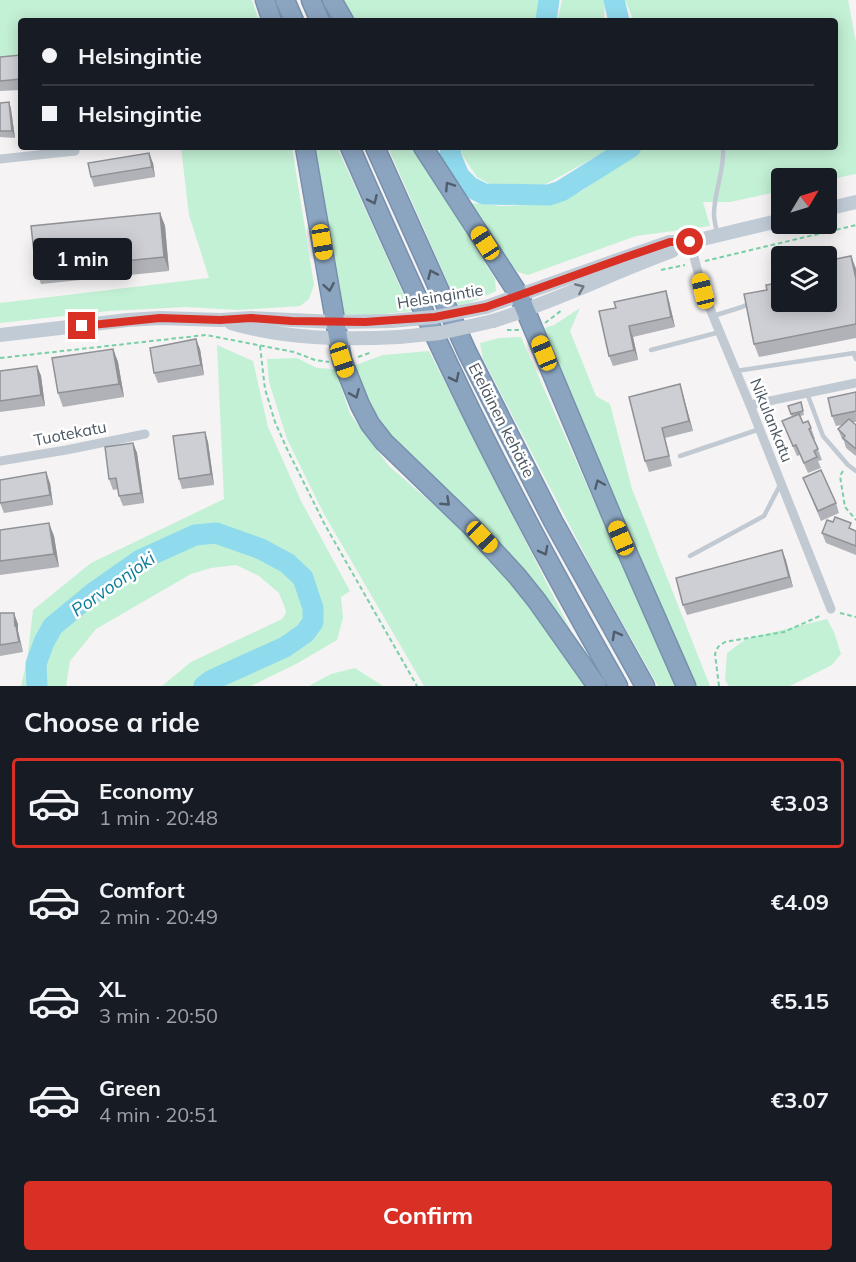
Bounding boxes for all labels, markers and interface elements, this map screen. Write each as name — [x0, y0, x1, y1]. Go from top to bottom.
text: Helsingintie — [78, 42, 202, 70]
text: Helsingintie — [78, 100, 202, 128]
north arrow — [771, 168, 837, 234]
map controls — [771, 168, 837, 312]
one-way arrow — [444, 182, 456, 192]
one-way arrow — [366, 194, 378, 205]
car — [310, 223, 334, 261]
car — [468, 223, 502, 263]
route start — [676, 228, 703, 255]
callout: 1 min — [32, 239, 132, 281]
text: 1 min — [56, 246, 109, 271]
button: layers — [771, 246, 837, 312]
one-way arrow — [428, 270, 440, 281]
car — [690, 271, 716, 311]
street label: Helsingintie — [396, 279, 484, 313]
one-way arrow — [323, 283, 335, 292]
one-way arrow — [573, 283, 584, 295]
route end — [68, 312, 95, 339]
car — [529, 333, 559, 373]
car — [328, 340, 356, 380]
street label: Eteläinen kehätie — [464, 359, 540, 481]
one-way arrow — [448, 371, 460, 382]
street label: Nikulankatu — [746, 375, 798, 465]
one-way arrow — [348, 388, 360, 399]
street label: Tuotekatu — [32, 416, 108, 450]
one-way arrow — [594, 479, 606, 490]
one-way arrow — [438, 494, 449, 505]
car — [463, 518, 501, 556]
car — [606, 518, 636, 558]
one-way arrow — [537, 545, 548, 556]
water label: Porvoonjoki — [67, 546, 160, 621]
one-way arrow — [612, 631, 623, 641]
text: Choose a ride — [24, 705, 200, 739]
icon: car — [27, 776, 81, 830]
text: Economy — [99, 777, 194, 805]
text: €3.03 — [771, 789, 829, 817]
text: 1 min · 20:48 — [99, 805, 218, 830]
icon: car — [27, 875, 81, 929]
text: Comfort — [99, 876, 185, 904]
text: €4.09 — [771, 888, 829, 916]
text: 2 min · 20:49 — [99, 904, 218, 929]
icon: car — [27, 974, 81, 1028]
text: XL — [99, 975, 126, 1003]
text: €5.15 — [771, 987, 829, 1015]
text: 3 min · 20:50 — [99, 1003, 218, 1028]
icon: car — [27, 1073, 81, 1127]
text: Green — [99, 1074, 161, 1102]
text: €3.07 — [771, 1086, 829, 1114]
text: 4 min · 20:51 — [99, 1102, 218, 1127]
button: Confirm — [24, 1181, 832, 1250]

